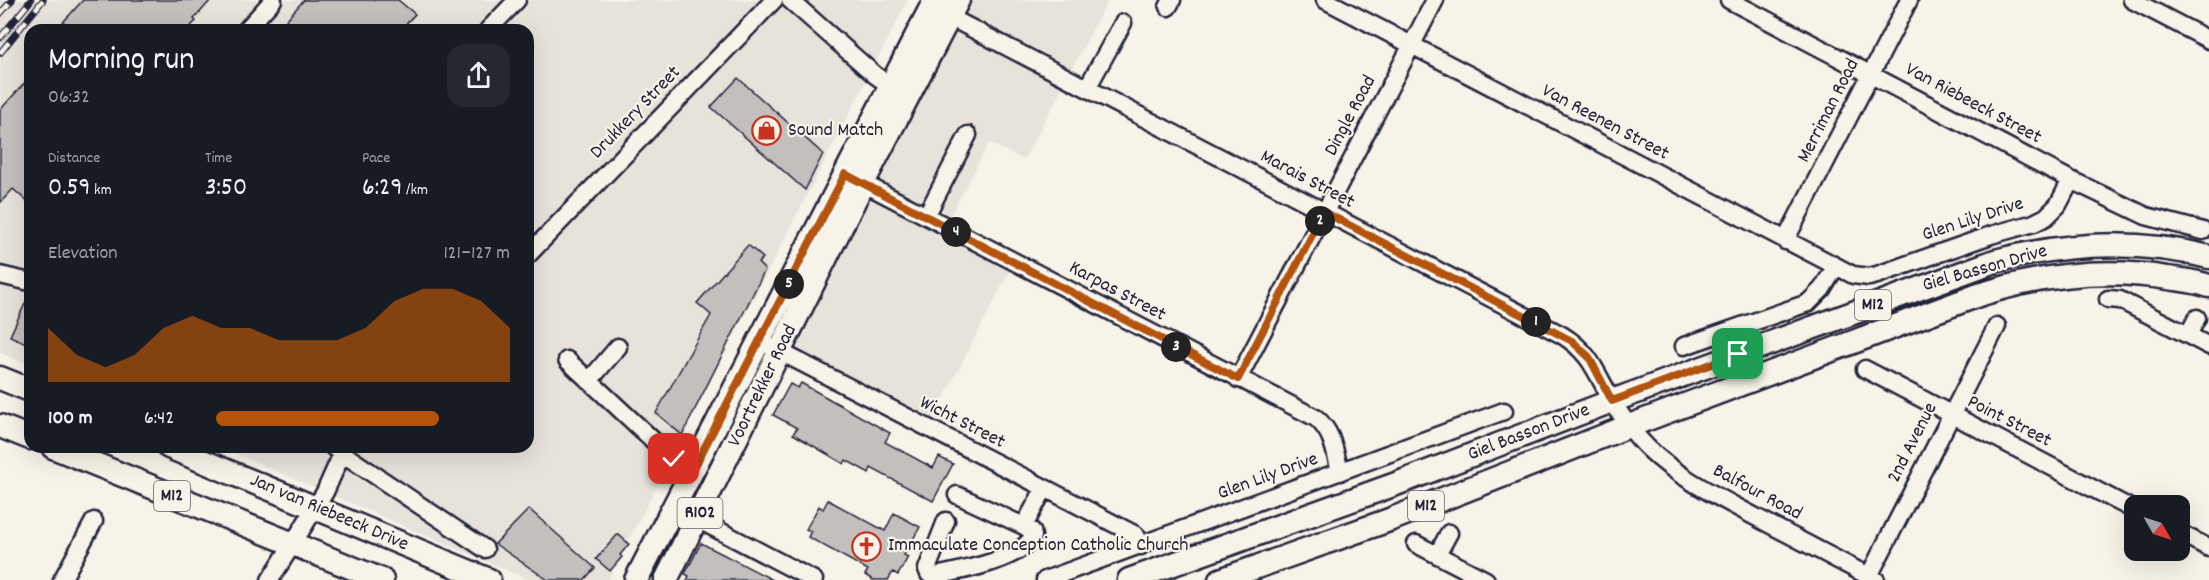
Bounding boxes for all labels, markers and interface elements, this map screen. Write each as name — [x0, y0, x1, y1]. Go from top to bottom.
text: Morning run — [48, 38, 195, 85]
button: share — [447, 44, 510, 107]
street label: Merriman Road — [1791, 54, 1867, 168]
street label: Van Riebeeck Street — [1900, 56, 2046, 152]
street label: Drukkery Street — [584, 60, 688, 166]
street label: Dingle Road — [1318, 71, 1384, 161]
street label: Van Reenen Street — [1536, 78, 1674, 168]
text: 06:32 — [48, 84, 90, 112]
shop icon: Sound Match — [751, 115, 783, 147]
place label: Sound Match — [788, 117, 883, 145]
street label: Marais Street — [1255, 143, 1359, 217]
text: Distance — [48, 147, 100, 170]
text: Time — [205, 147, 232, 170]
text: Pace — [362, 147, 390, 170]
text: 0.59 — [48, 170, 90, 207]
text: 3:50 — [205, 170, 247, 207]
text: 6:29 — [362, 170, 402, 207]
text: km — [90, 179, 112, 202]
text: /km — [402, 179, 428, 202]
street label: Glen Lily Drive — [1919, 190, 2028, 250]
pin: 2 — [1305, 206, 1335, 236]
text: 2 — [1317, 209, 1324, 232]
pin: 4 — [941, 217, 971, 247]
text: 4 — [953, 220, 959, 243]
street label: Giel Basson Drive — [1919, 238, 2051, 300]
text: Elevation — [48, 240, 118, 268]
text: 121–127 m — [443, 240, 510, 268]
street label: Karpas Street — [1064, 255, 1170, 329]
pin: 5 — [774, 269, 804, 299]
text: 5 — [785, 272, 793, 295]
road number: M12 — [1855, 290, 1891, 320]
pin: 1 — [1521, 307, 1551, 337]
text: 1 — [1534, 310, 1538, 333]
street label: Voortrekker Road — [721, 320, 805, 452]
pin — [1712, 328, 1763, 379]
pin: 3 — [1161, 332, 1191, 362]
text: 3 — [1172, 335, 1180, 358]
icon: arrive — [1721, 337, 1754, 370]
street label: Wicht Street — [914, 389, 1010, 457]
street label: Point Street — [1962, 389, 2056, 455]
street label: Giel Basson Drive — [1464, 397, 1594, 469]
street label: 2nd Avenue — [1881, 398, 1945, 488]
text: 100 m — [48, 405, 93, 433]
text: 6:42 — [144, 405, 174, 433]
pin — [648, 433, 699, 484]
icon: check — [657, 442, 690, 475]
street label: Glen Lily Drive — [1214, 446, 1322, 508]
street label: Balfour Road — [1707, 458, 1807, 528]
street label: Jan van Riebeeck Drive — [245, 467, 413, 559]
road number: M12 — [154, 481, 190, 511]
road number: M12 — [1408, 491, 1444, 521]
north arrow — [2124, 495, 2190, 561]
map controls — [2124, 495, 2190, 561]
road number: R102 — [678, 498, 722, 528]
church icon: Immaculate Conception Catholic Church — [851, 530, 883, 562]
place label: Immaculate Conception Catholic Church — [888, 532, 1188, 560]

